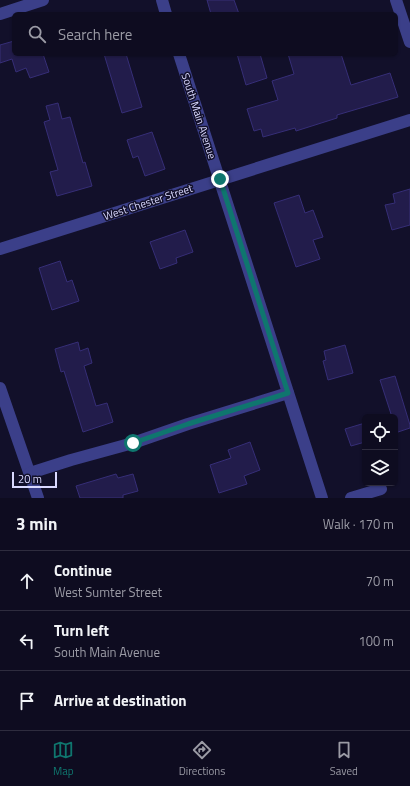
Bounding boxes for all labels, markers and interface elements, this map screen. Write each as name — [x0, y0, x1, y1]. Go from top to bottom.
search box — [12, 12, 398, 56]
icon: search — [26, 23, 48, 45]
text: Search here — [58, 23, 132, 46]
street label: South Main Avenue — [178, 71, 221, 162]
route end — [211, 170, 229, 188]
street label: West Chester Street — [101, 180, 195, 224]
map controls — [362, 414, 398, 486]
button: locate — [362, 414, 398, 450]
route start — [124, 434, 142, 452]
button: layers — [362, 450, 398, 486]
scale bar — [12, 470, 57, 489]
text: 20 m — [18, 471, 42, 487]
text: 3 min — [16, 511, 57, 537]
text: Walk · 170 m — [323, 514, 394, 534]
text: Continue — [54, 559, 112, 582]
icon: ahead — [16, 570, 38, 592]
text: 70 m — [366, 571, 394, 591]
text: West Sumter Street — [54, 582, 162, 602]
text: Turn left — [54, 619, 109, 642]
icon: left — [16, 630, 38, 652]
text: 100 m — [358, 631, 394, 651]
text: South Main Avenue — [54, 642, 160, 662]
text: Arrive at destination — [54, 689, 187, 712]
icon: arrive — [16, 690, 38, 712]
tab: Map — [52, 739, 74, 779]
tab: Directions — [179, 739, 225, 779]
tab: Saved — [330, 739, 358, 779]

